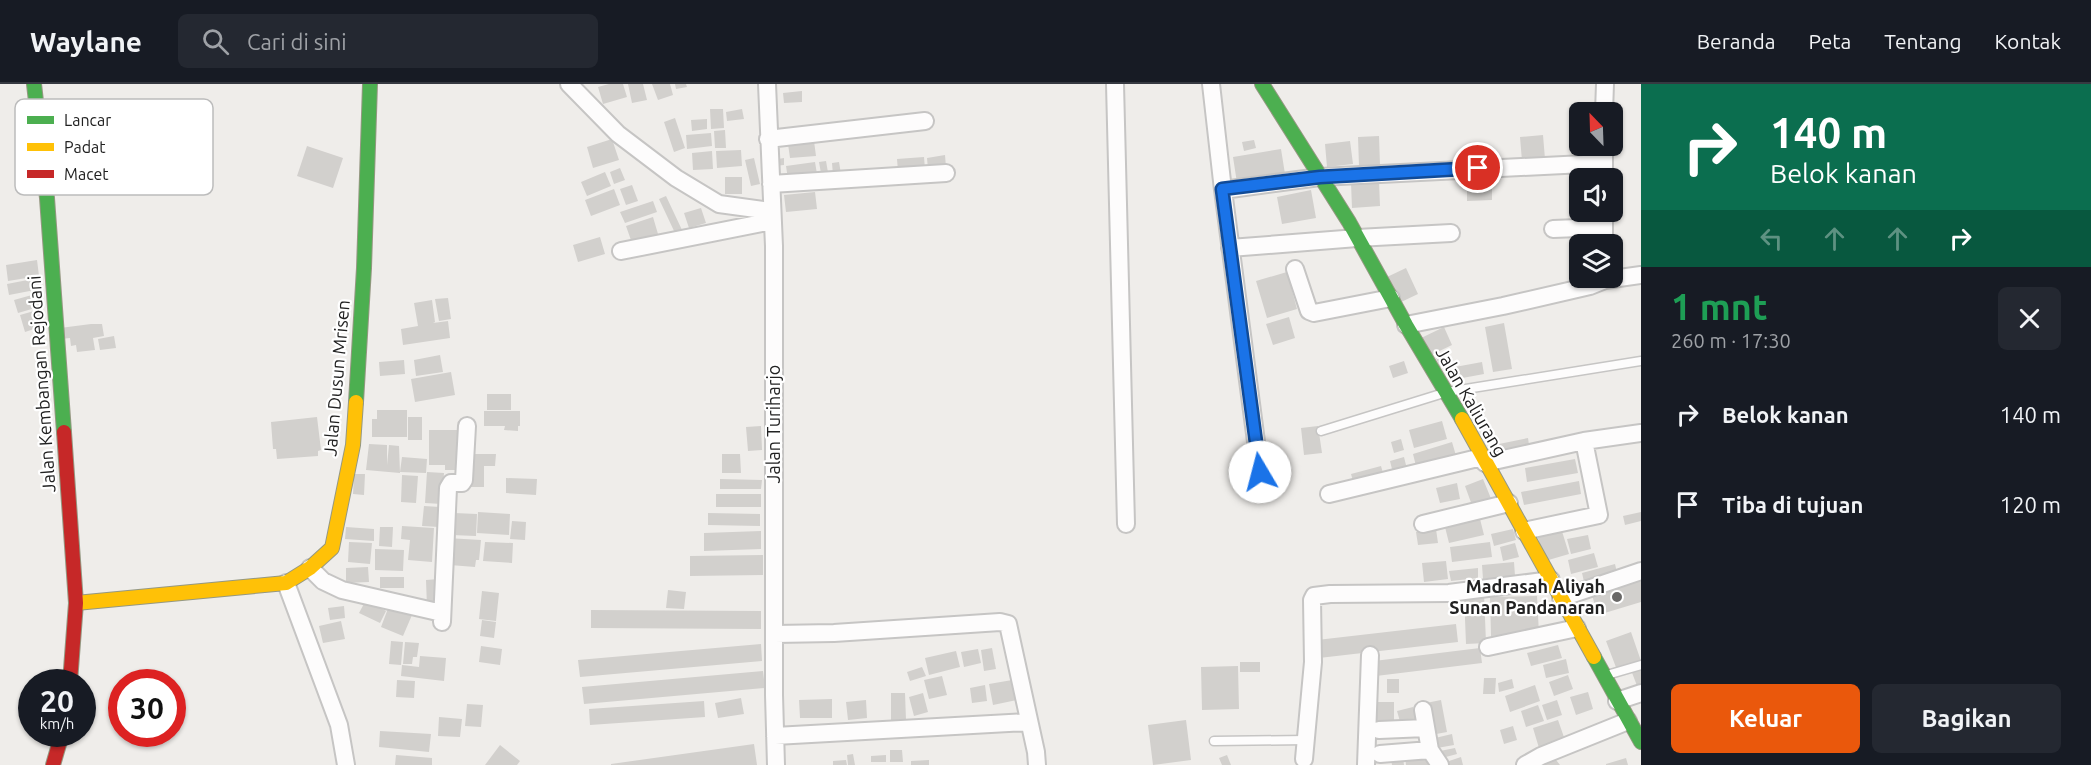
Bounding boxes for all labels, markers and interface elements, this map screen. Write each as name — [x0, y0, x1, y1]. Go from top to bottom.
search box — [178, 14, 598, 68]
icon: search — [199, 25, 232, 58]
text: Waylane — [30, 26, 142, 57]
text: Cari di sini — [247, 29, 347, 54]
text: Beranda — [1697, 29, 1776, 53]
text: Peta — [1809, 29, 1851, 53]
text: Tentang — [1884, 29, 1962, 53]
text: Kontak — [1995, 29, 2061, 53]
legend — [15, 99, 213, 195]
north arrow — [1569, 102, 1623, 156]
map controls — [1569, 102, 1623, 288]
icon: right — [1671, 108, 1749, 186]
text: 140 m — [1770, 109, 1887, 156]
text: Lancar — [64, 111, 111, 129]
text: Padat — [64, 138, 106, 156]
pin — [1452, 142, 1503, 193]
icon: arrive — [1461, 151, 1494, 184]
text: Belok kanan — [1770, 158, 1917, 188]
text: Macet — [64, 165, 109, 183]
button: sound — [1569, 168, 1623, 222]
icon: left — [1755, 222, 1788, 255]
icon: ahead — [1818, 222, 1851, 255]
icon: ahead — [1881, 222, 1914, 255]
icon: right — [1944, 222, 1977, 255]
button: layers — [1569, 234, 1623, 288]
street label: Jalan Kembangan Rejodani — [23, 275, 59, 493]
text: 1 mnt — [1671, 286, 1767, 327]
button: close — [1998, 287, 2061, 350]
street label: Jalan Dusun Mrisen — [319, 299, 353, 457]
text: 260 m · 17:30 — [1671, 329, 1791, 352]
street label: Jalan Kaliurang — [1433, 343, 1511, 460]
street label: Jalan Turiharjo — [763, 365, 783, 483]
icon: right — [1671, 398, 1704, 431]
text: Belok kanan — [1722, 402, 1849, 427]
text: 140 m — [2000, 402, 2061, 427]
position arrow — [1228, 440, 1292, 504]
icon: arrive — [1671, 488, 1704, 521]
text: Tiba di tujuan — [1722, 492, 1863, 517]
text: 120 m — [2000, 492, 2061, 517]
place label: Madrasah Aliyah Sunan Pandanaran — [1449, 576, 1605, 617]
marker: Madrasah Aliyah Sunan Pandanaran — [1610, 590, 1624, 604]
speed limit sign: 30 — [108, 669, 186, 747]
text: 20 — [40, 684, 74, 718]
button: Keluar — [1671, 684, 1860, 753]
button: Bagikan — [1872, 684, 2061, 753]
text: km/h — [40, 715, 74, 732]

